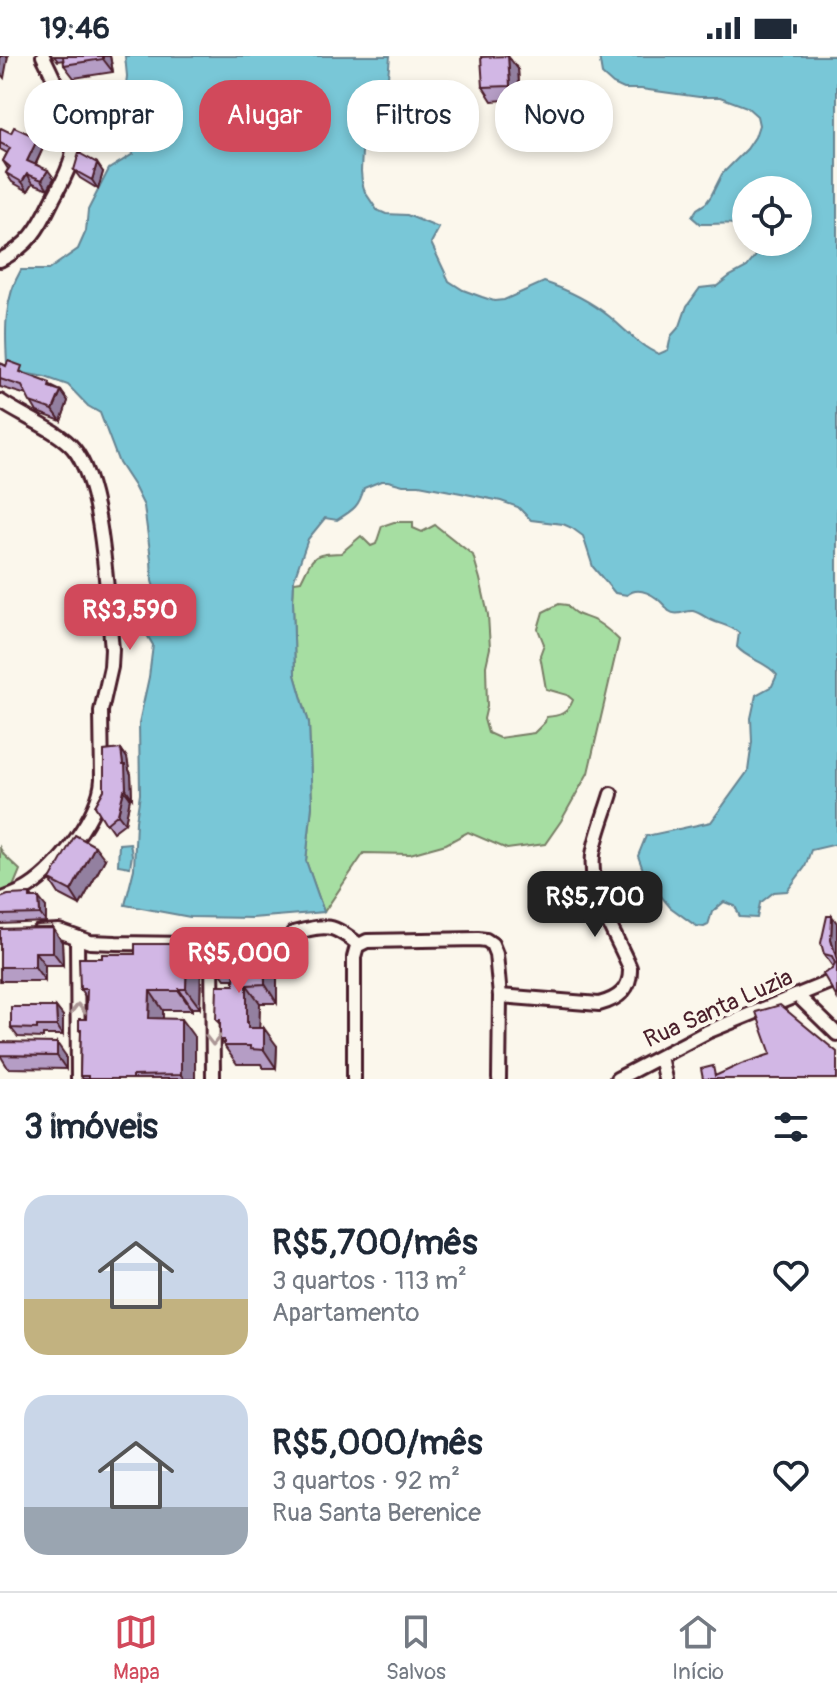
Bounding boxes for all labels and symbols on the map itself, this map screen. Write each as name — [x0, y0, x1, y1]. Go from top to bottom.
pin: R$3,590 — [56, 584, 204, 652]
pin: R$5,700 — [521, 871, 669, 939]
pin: R$5,000 — [165, 927, 313, 995]
street label: Rua Santa Luzia — [639, 963, 797, 1054]
one-way arrow — [69, 1002, 87, 1015]
one-way arrow — [204, 1034, 222, 1047]

